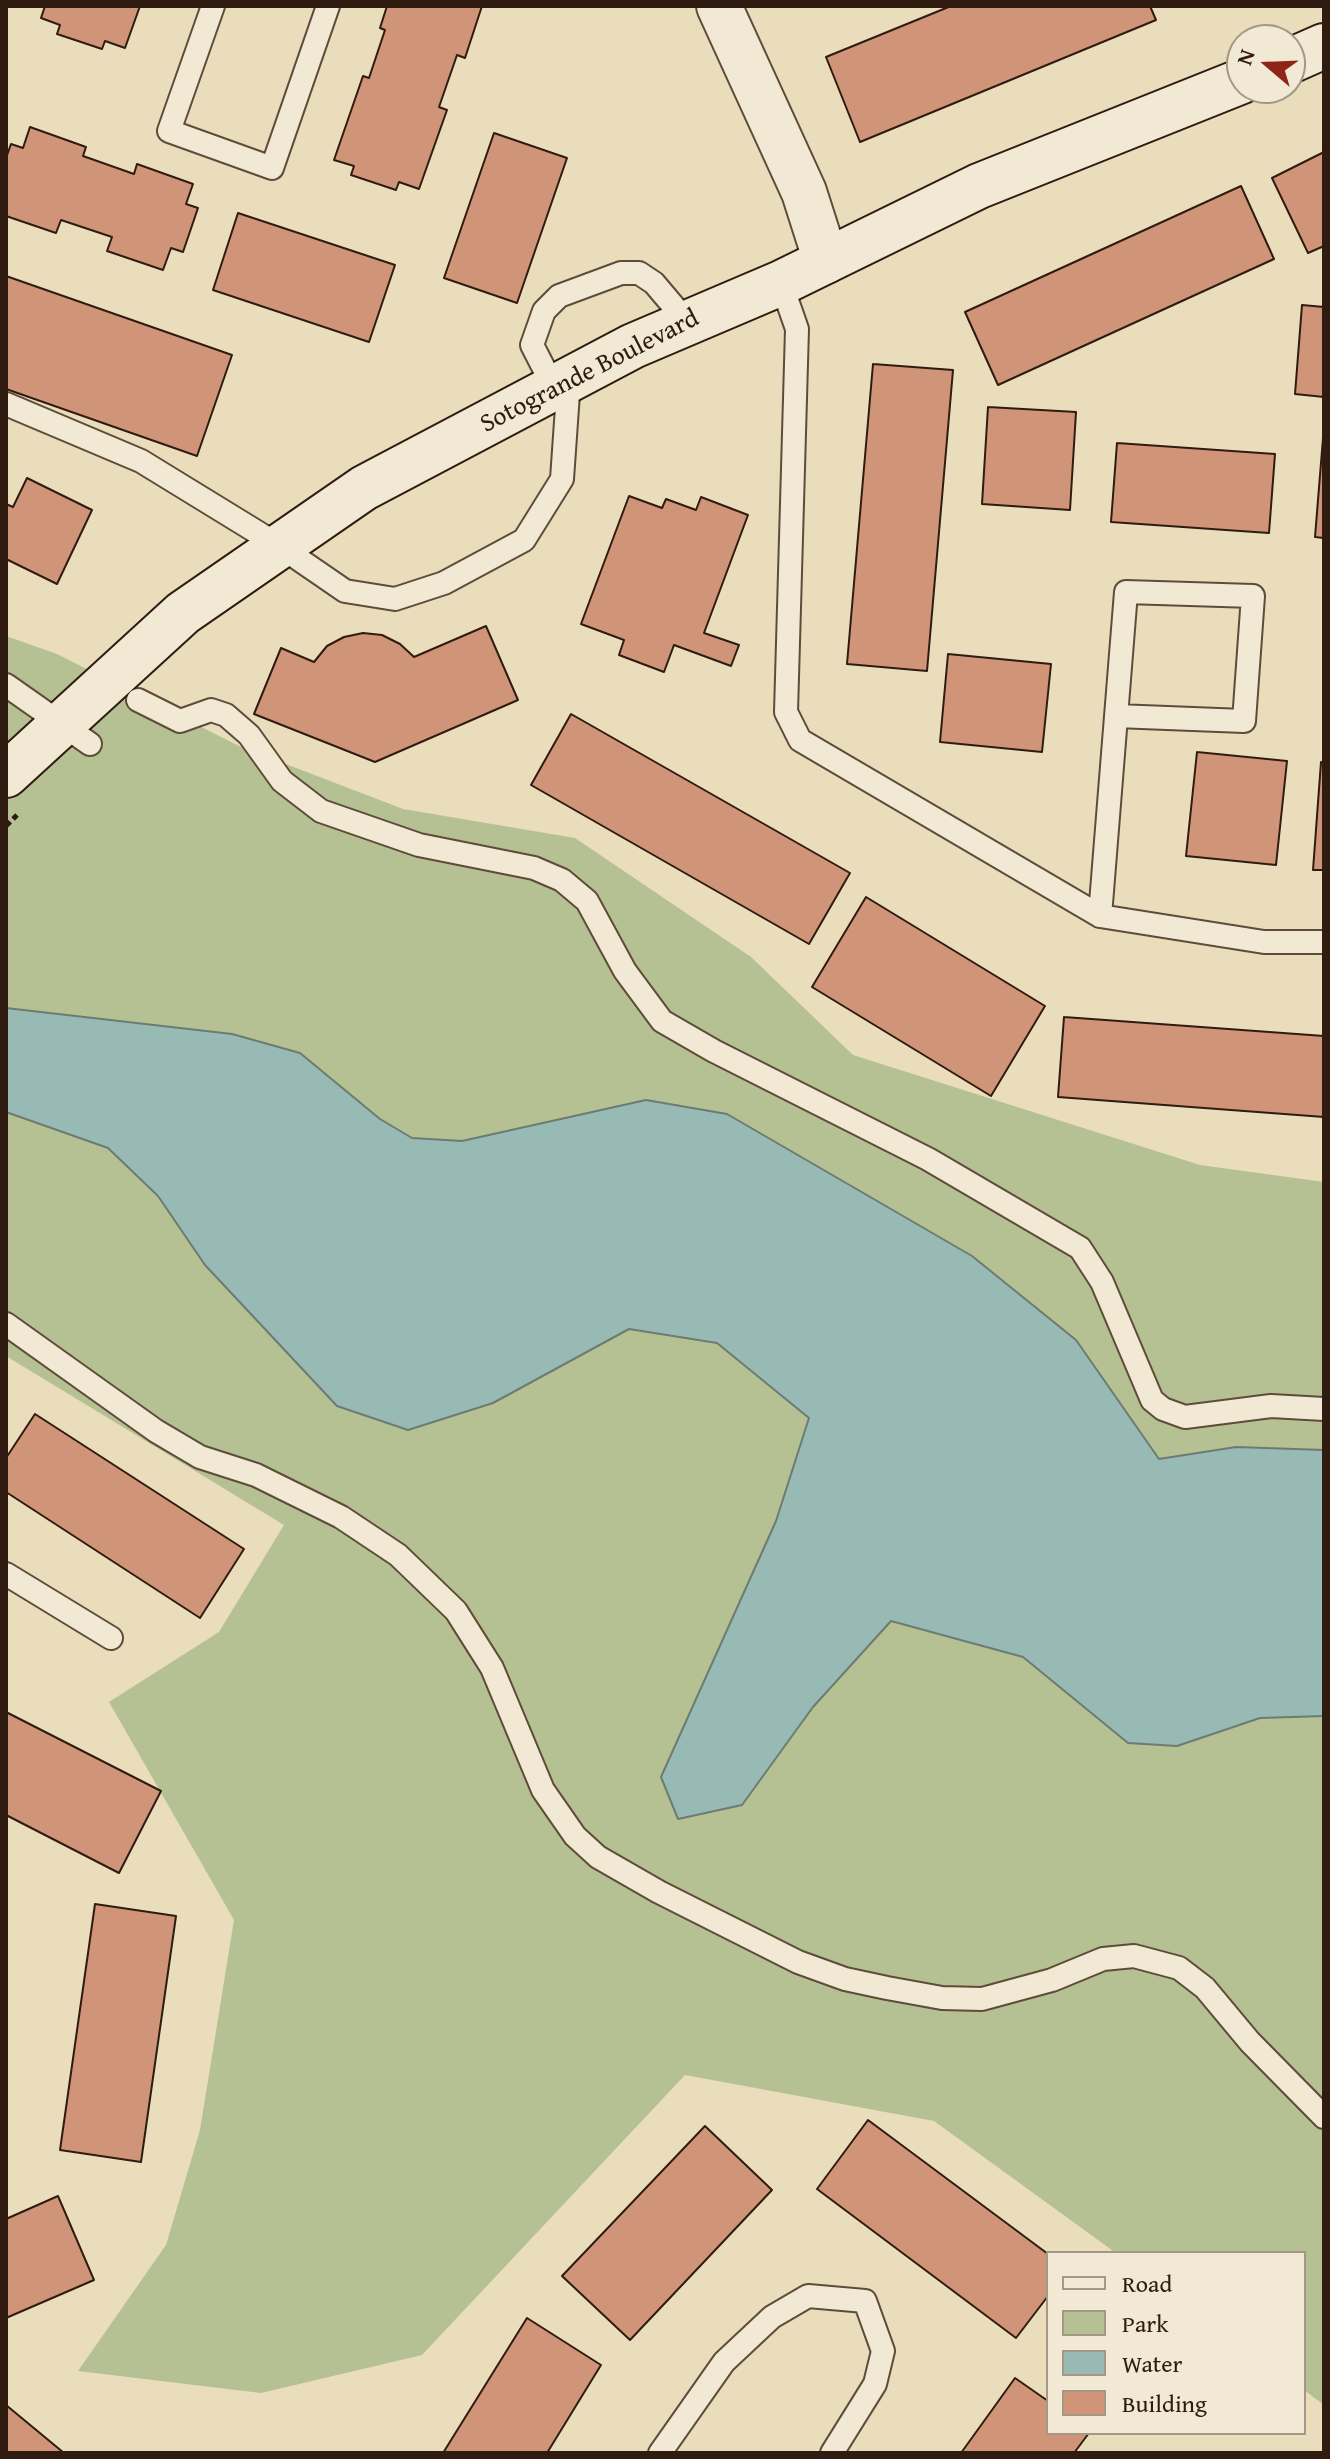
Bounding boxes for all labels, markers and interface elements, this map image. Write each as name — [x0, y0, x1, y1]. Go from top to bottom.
north arrow — [1226, 24, 1306, 104]
text: N — [1228, 45, 1263, 69]
street label: Sotogrande Boulevard — [475, 303, 705, 441]
legend — [1046, 2251, 1306, 2435]
text: Road — [1122, 2266, 1172, 2301]
text: Park — [1122, 2306, 1168, 2341]
text: Water — [1122, 2346, 1182, 2381]
text: Building — [1122, 2386, 1207, 2421]

